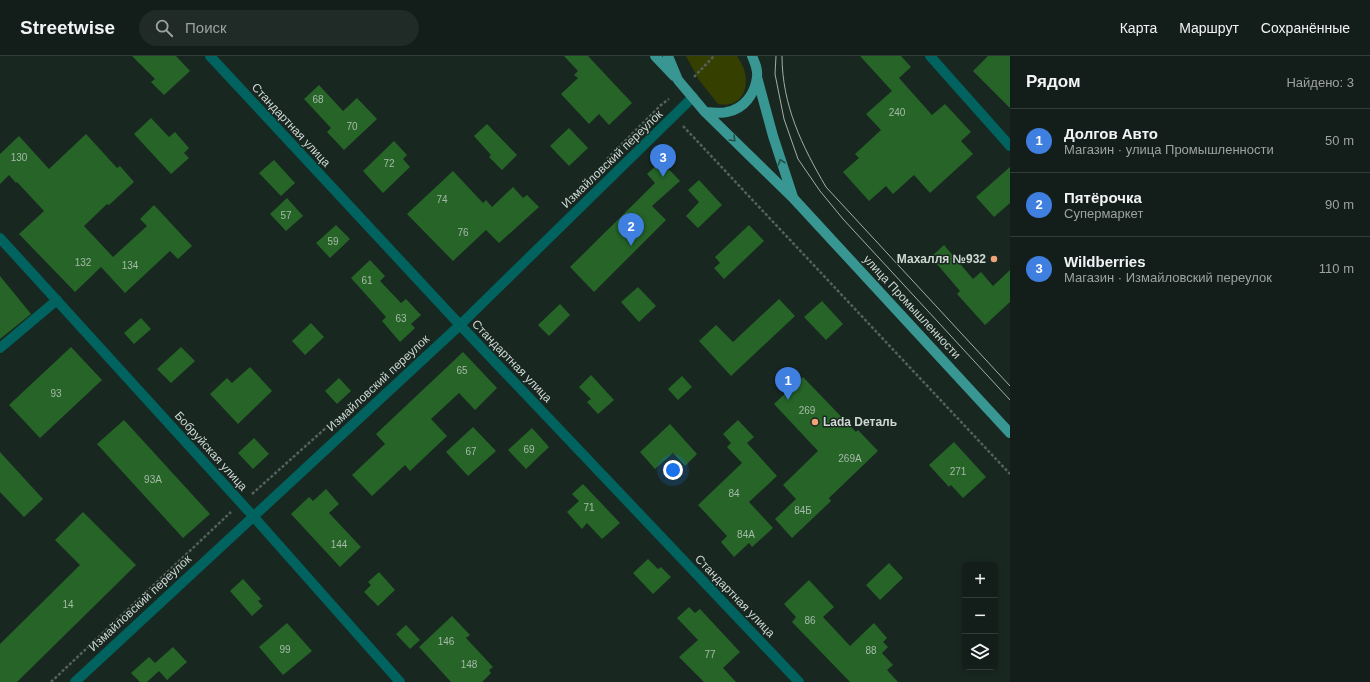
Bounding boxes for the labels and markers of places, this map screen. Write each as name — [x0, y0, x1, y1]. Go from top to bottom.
pin: 3 — [650, 144, 676, 177]
pin: 2 — [618, 213, 644, 246]
place label: Махалля №932 — [897, 252, 986, 266]
marker: Махалля №932 — [989, 254, 999, 264]
pin: 1 — [775, 367, 801, 400]
place label: Lada Dеталь — [823, 415, 897, 429]
marker: Lada Dеталь — [810, 417, 820, 427]

